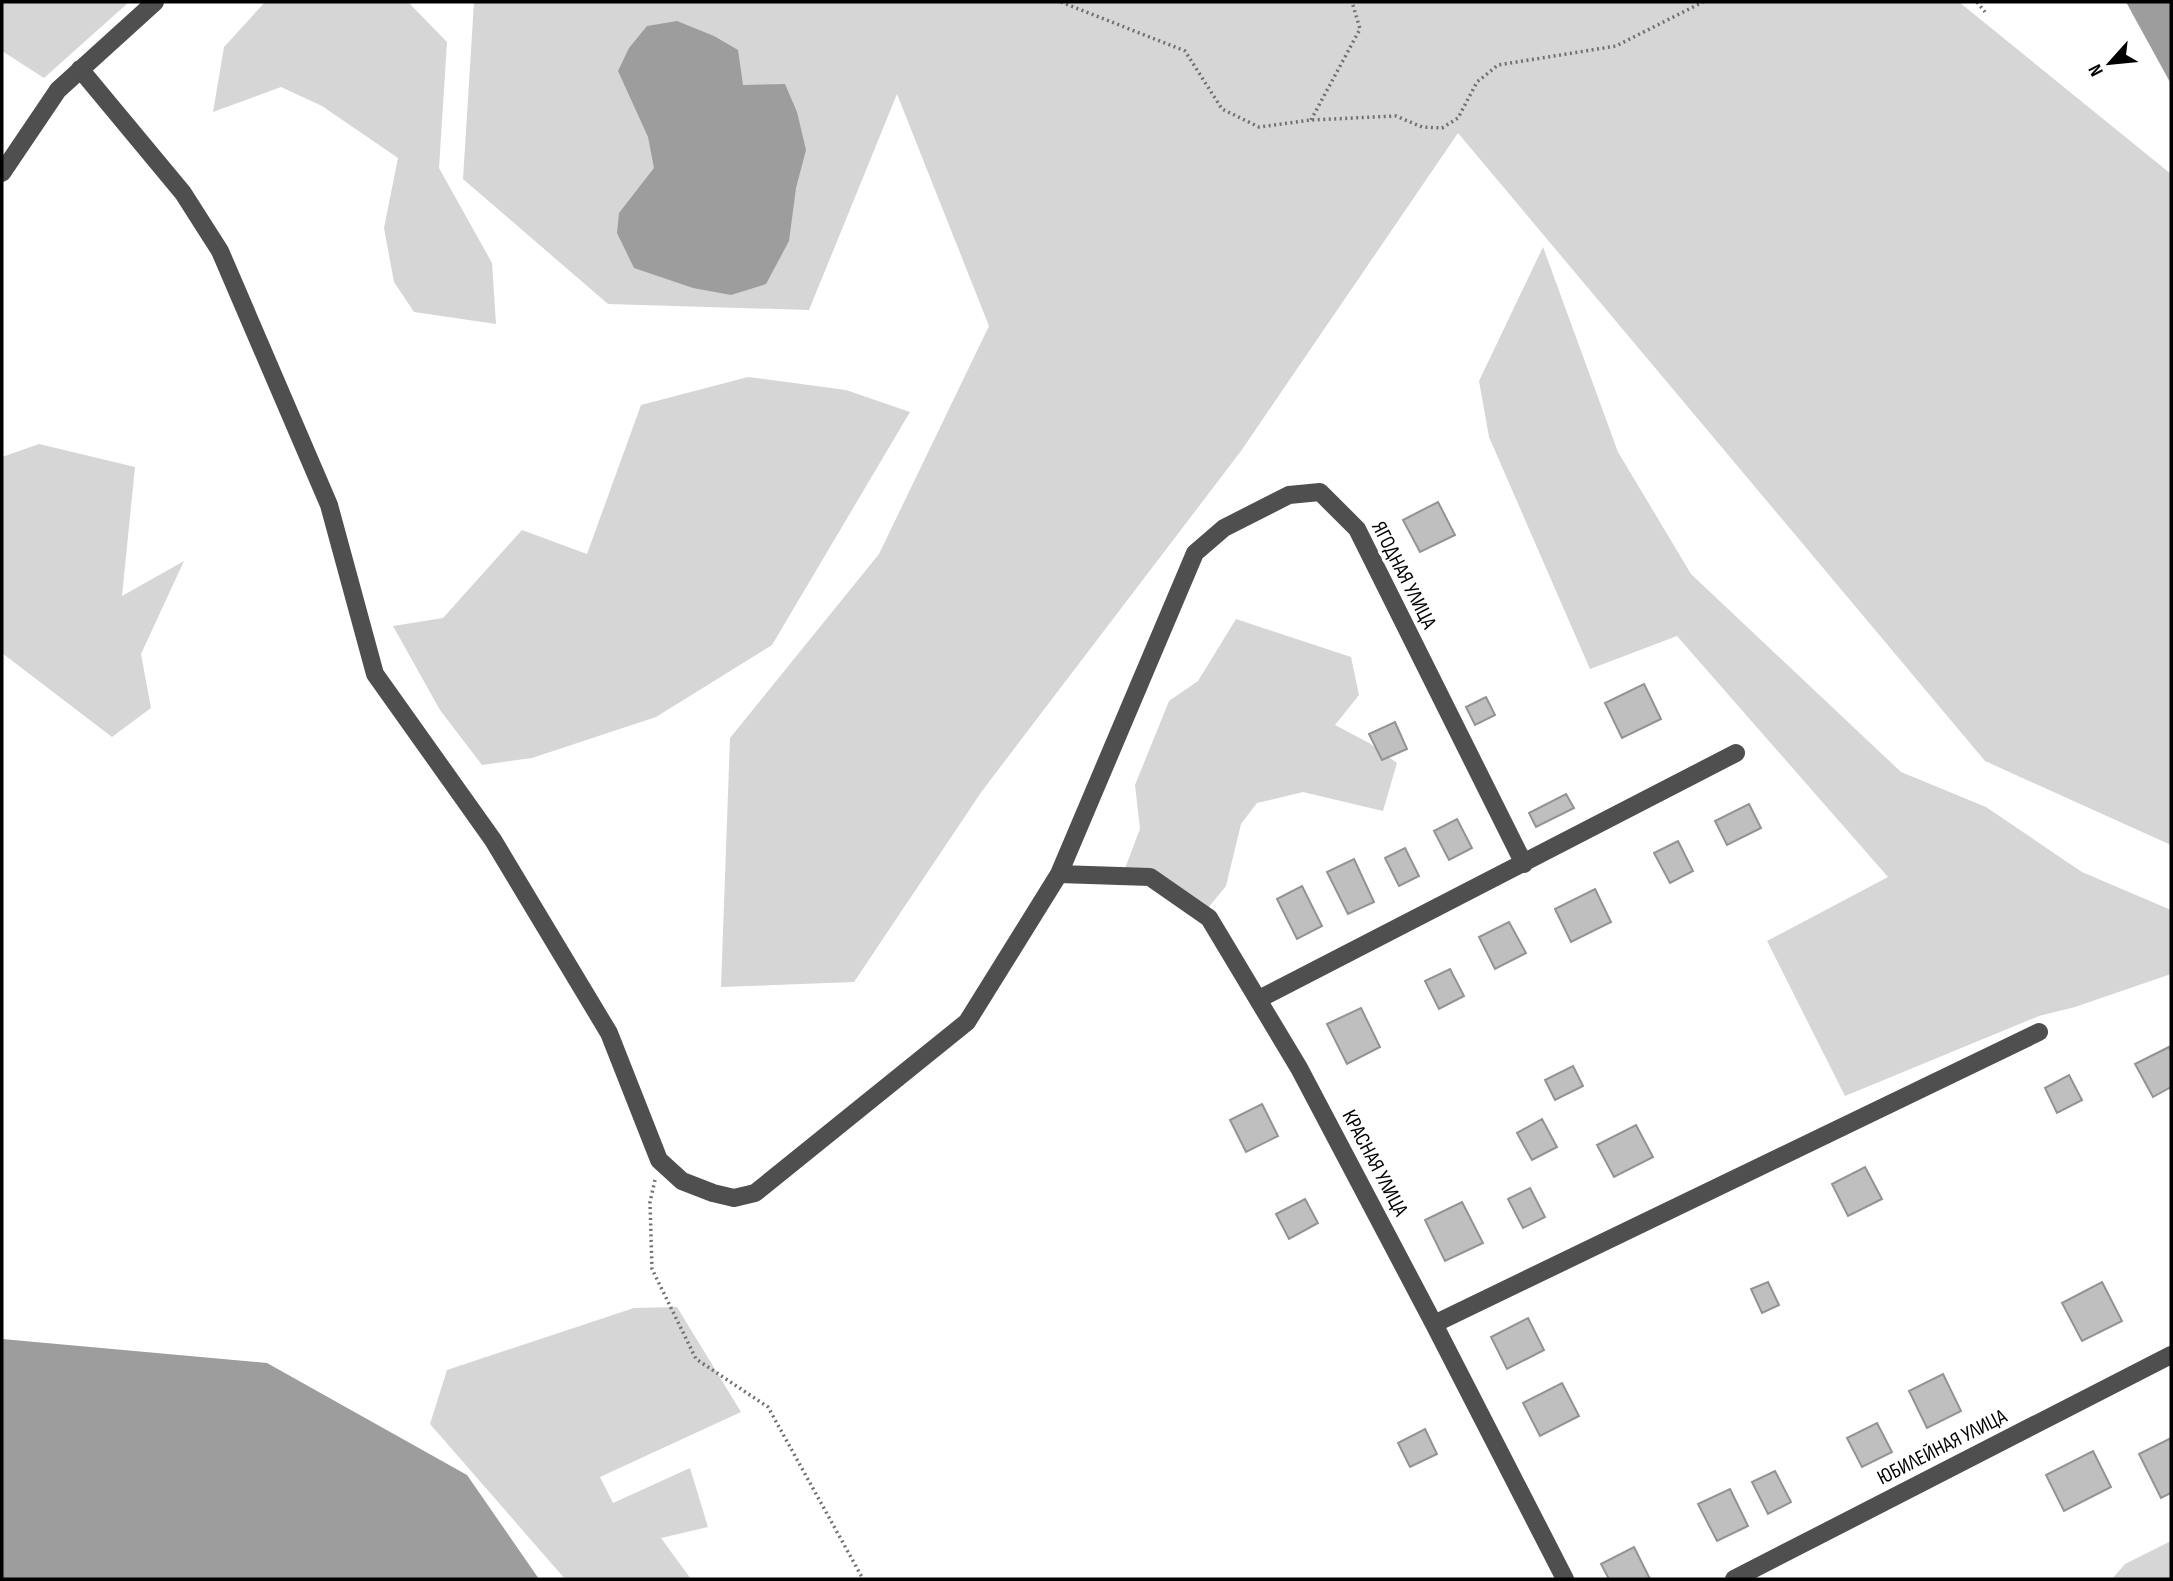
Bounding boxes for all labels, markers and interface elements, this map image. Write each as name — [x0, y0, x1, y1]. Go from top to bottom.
north arrow — [2075, 28, 2145, 98]
text: N — [2084, 60, 2109, 80]
street label: ЯГОДНАЯ УЛИЦА — [1366, 517, 1442, 634]
street label: КРАСНАЯ УЛИЦА — [1337, 1106, 1414, 1221]
street label: ЮБИЛЕЙНАЯ УЛИЦА — [1873, 1403, 2012, 1490]

